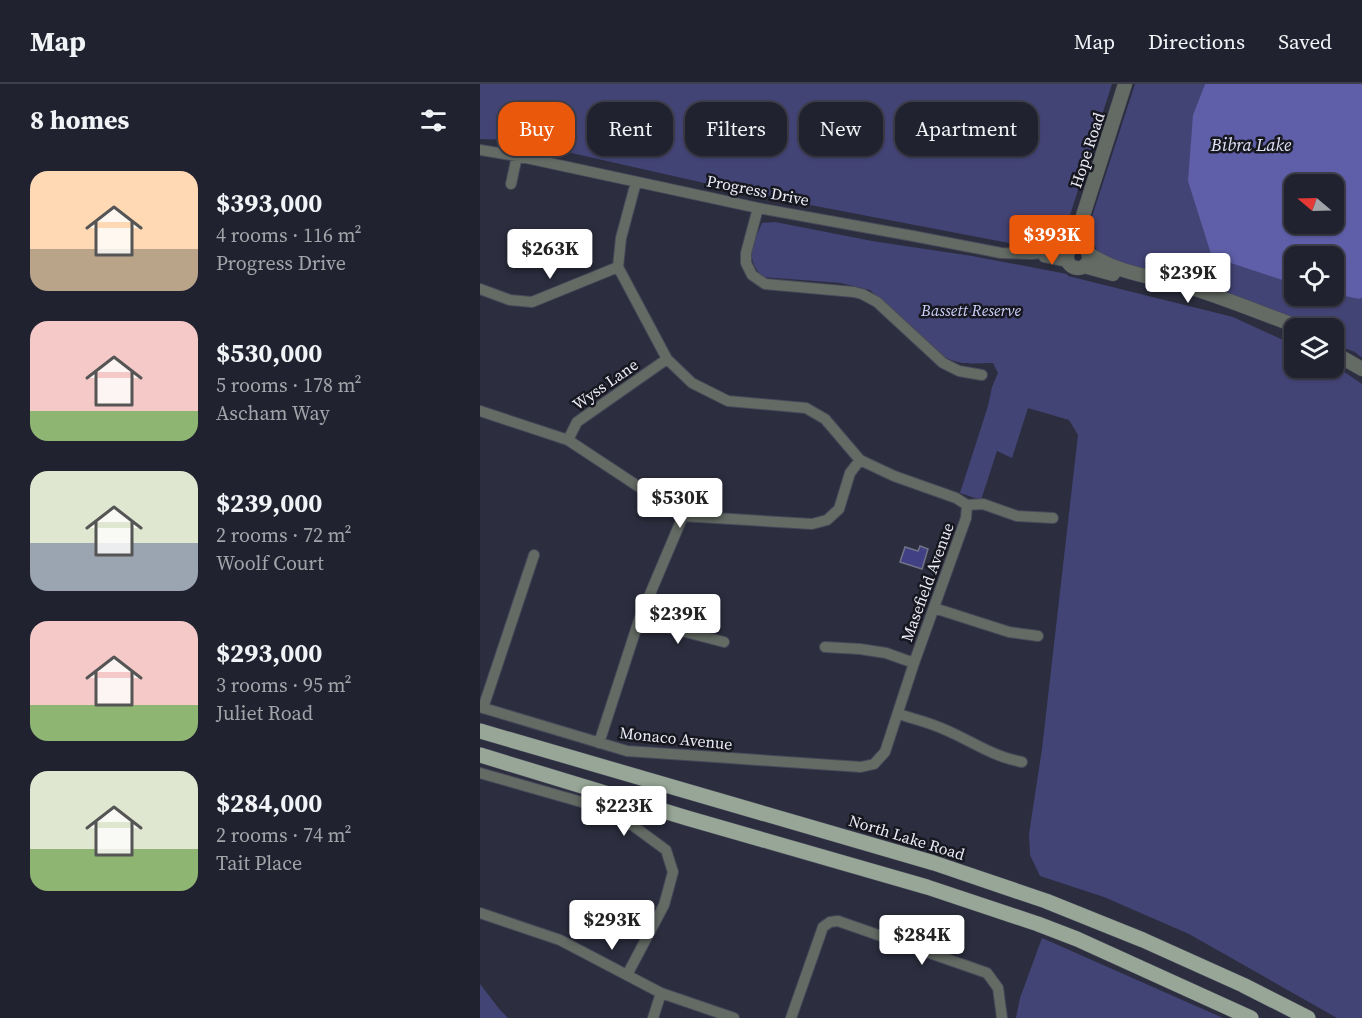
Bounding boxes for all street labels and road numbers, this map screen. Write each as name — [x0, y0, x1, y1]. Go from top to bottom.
street label: Hope Road — [1064, 109, 1110, 191]
street label: Progress Drive — [705, 169, 811, 211]
street label: Wyss Lane — [568, 353, 642, 415]
street label: Masefield Avenue — [895, 519, 959, 645]
street label: Monaco Avenue — [618, 721, 734, 755]
street label: North Lake Road — [846, 809, 968, 865]

